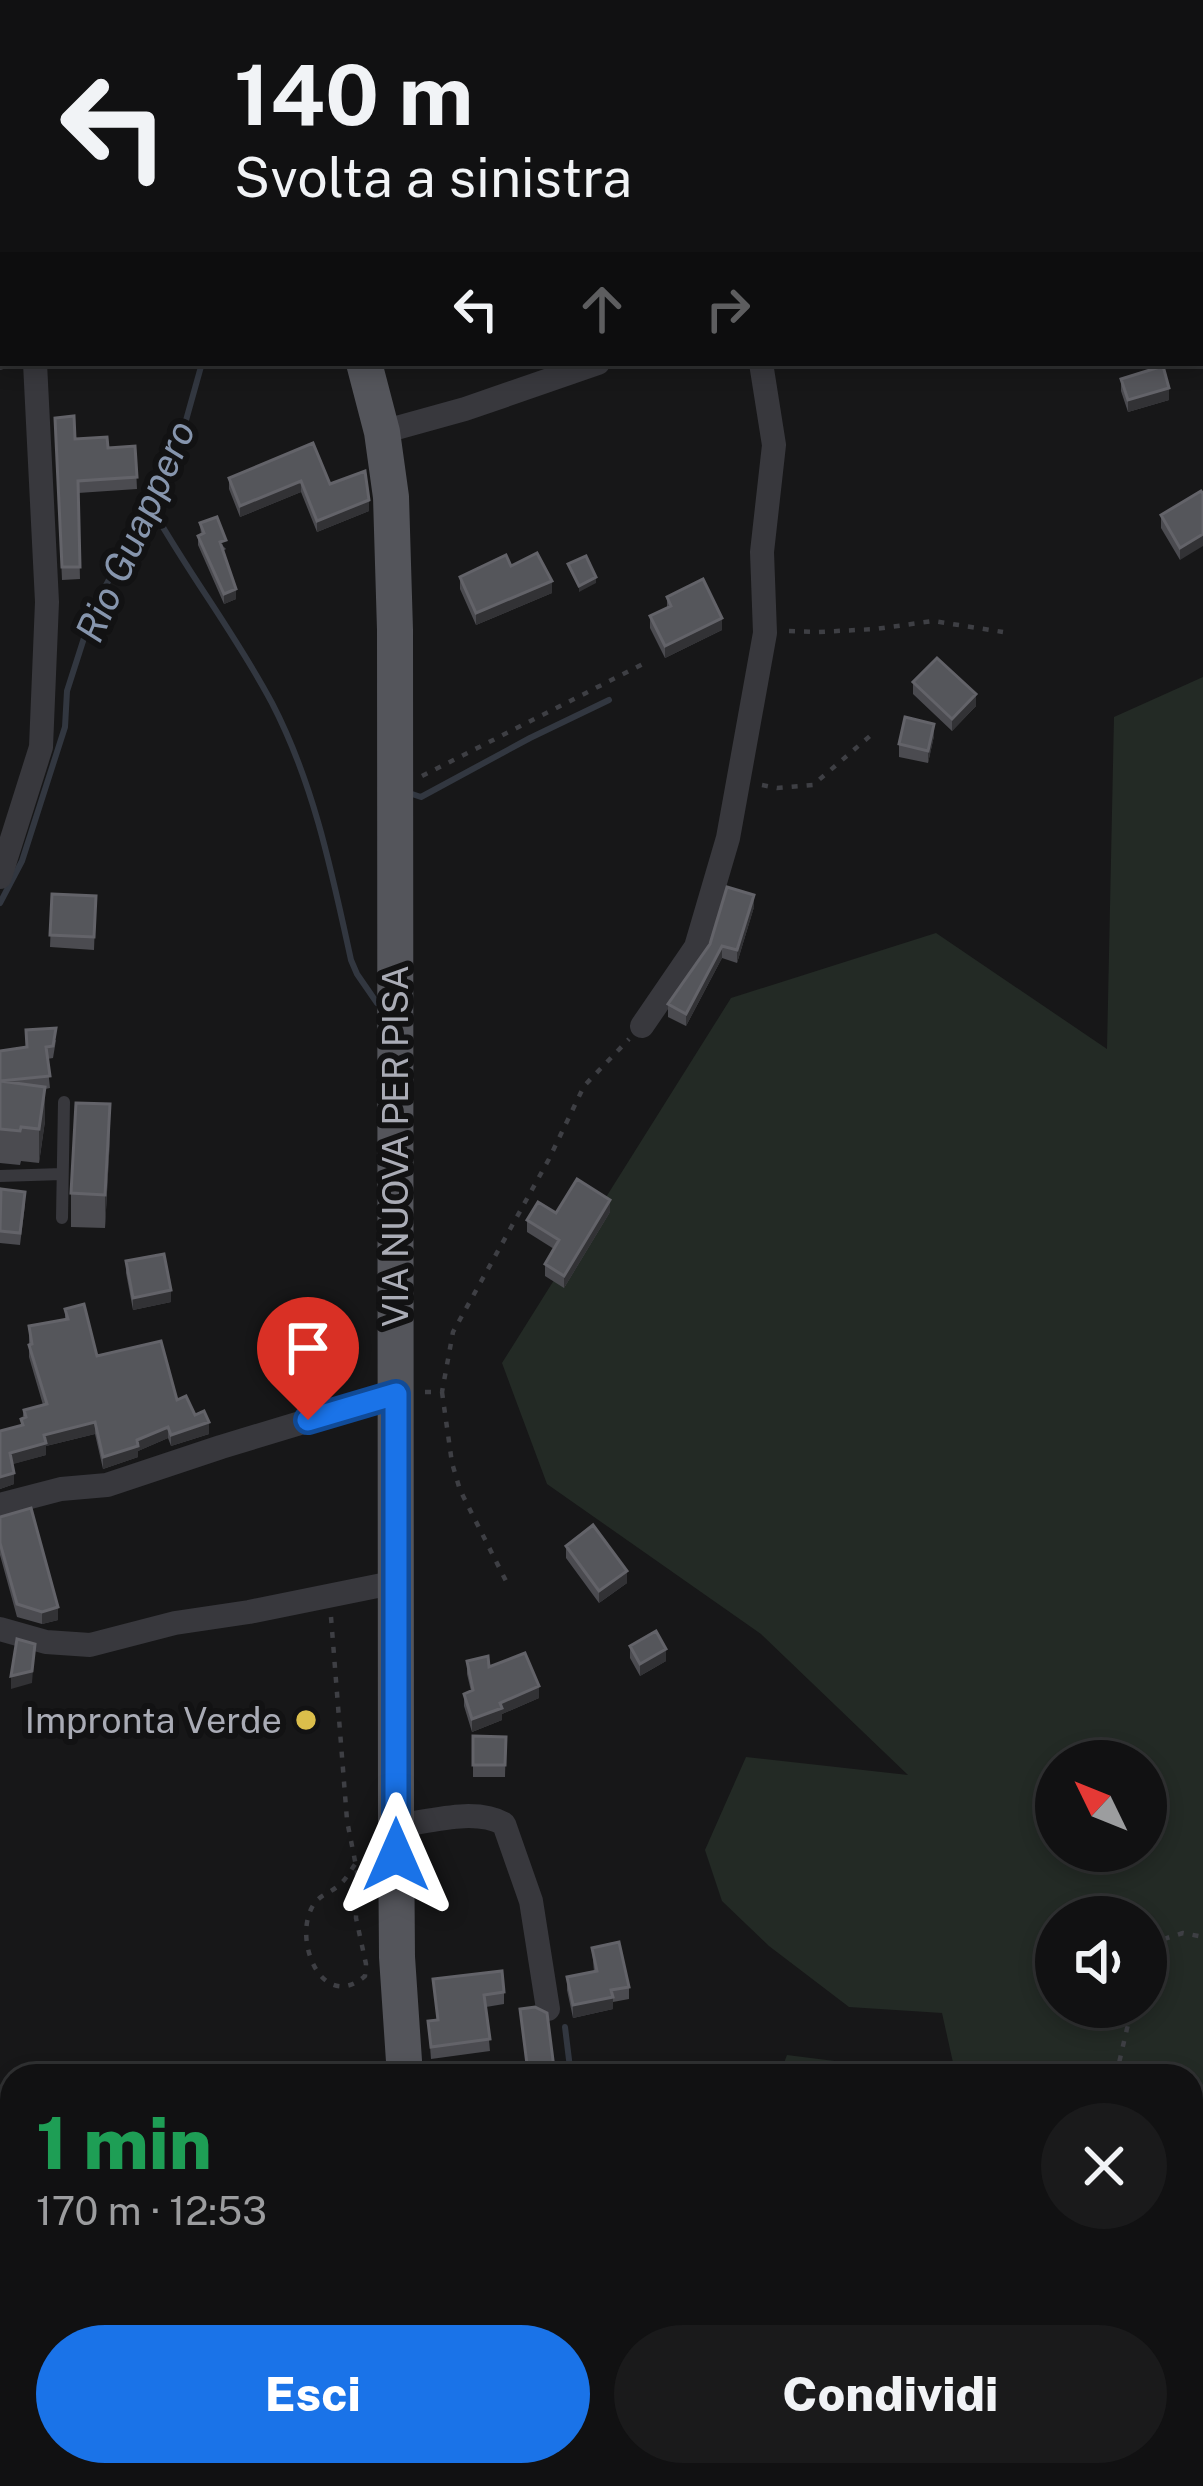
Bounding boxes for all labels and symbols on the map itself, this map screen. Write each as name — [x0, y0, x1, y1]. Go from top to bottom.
water label: Rio Guappero — [66, 413, 204, 649]
street label: VIA NUOVA PER PISA — [374, 965, 416, 1327]
pin — [257, 1297, 359, 1420]
place label: Impronta Verde — [25, 1699, 282, 1741]
marker: Impronta Verde — [293, 1707, 319, 1733]
north arrow — [1035, 1740, 1167, 1872]
position arrow — [333, 1792, 459, 1918]

